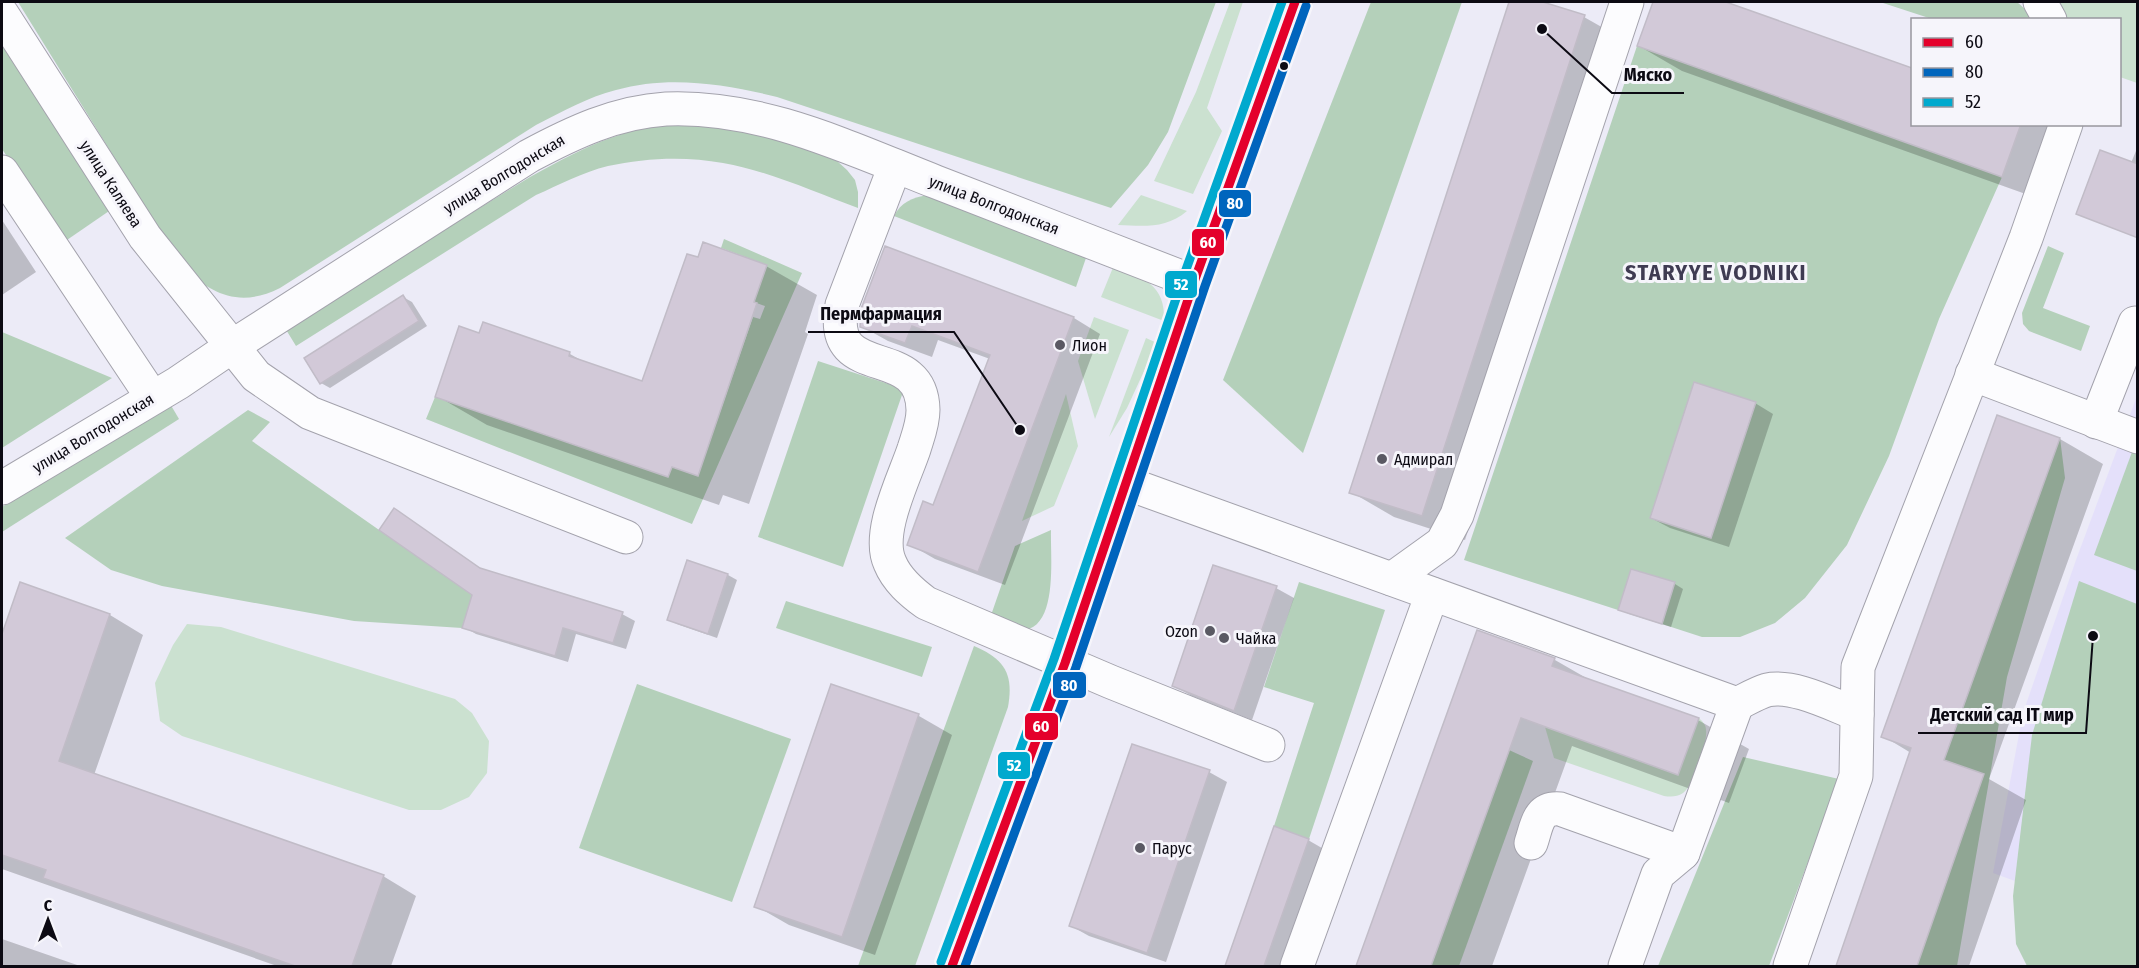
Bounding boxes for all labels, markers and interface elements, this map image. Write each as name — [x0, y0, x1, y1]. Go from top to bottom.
legend — [1911, 18, 2121, 126]
text: 60 — [1965, 31, 1983, 53]
callout: Мяско — [1612, 57, 1684, 93]
unlabelled marker — [1278, 60, 1290, 72]
text: 80 — [1965, 61, 1983, 83]
text: Мяско — [1624, 64, 1673, 86]
text: 52 — [1965, 91, 1981, 113]
street label: улица Волгодонская — [440, 130, 568, 218]
street label: улица Каляева — [76, 137, 146, 231]
street label: улица Волгодонская — [926, 171, 1062, 239]
line badge: 80 — [1218, 189, 1252, 218]
text: 80 — [1226, 194, 1244, 213]
line badge: 60 — [1191, 228, 1225, 257]
text: 60 — [1199, 233, 1217, 252]
district label: STARYYE VODNIKI — [1625, 259, 1807, 286]
line badge: 52 — [1164, 270, 1198, 299]
text: 52 — [1173, 275, 1189, 294]
callout: Пермфармация — [808, 296, 954, 332]
text: Пермфармация — [820, 303, 942, 325]
place label: Лион — [1072, 336, 1107, 355]
marker: Лион — [1053, 338, 1067, 352]
street label: улица Волгодонская — [29, 389, 157, 477]
place label: Адмирал — [1394, 450, 1453, 469]
marker: Адмирал — [1375, 452, 1389, 466]
place label: Ozon — [1165, 622, 1198, 641]
marker: Ozon — [1203, 624, 1217, 638]
place label: Чайка — [1236, 629, 1276, 648]
marker: Чайка — [1217, 631, 1231, 645]
line badge: 80 — [1052, 671, 1087, 699]
text: 80 — [1060, 676, 1078, 695]
callout: Детский сад IT мир — [1918, 697, 2086, 733]
text: Детский сад IT мир — [1929, 704, 2074, 726]
line badge: 60 — [1024, 712, 1059, 741]
text: 60 — [1032, 717, 1050, 736]
line badge: 52 — [997, 751, 1031, 780]
text: 52 — [1006, 756, 1022, 775]
place label: Парус — [1152, 839, 1192, 858]
marker: Парус — [1133, 841, 1147, 855]
north arrow — [18, 890, 78, 950]
text: С — [44, 896, 53, 915]

